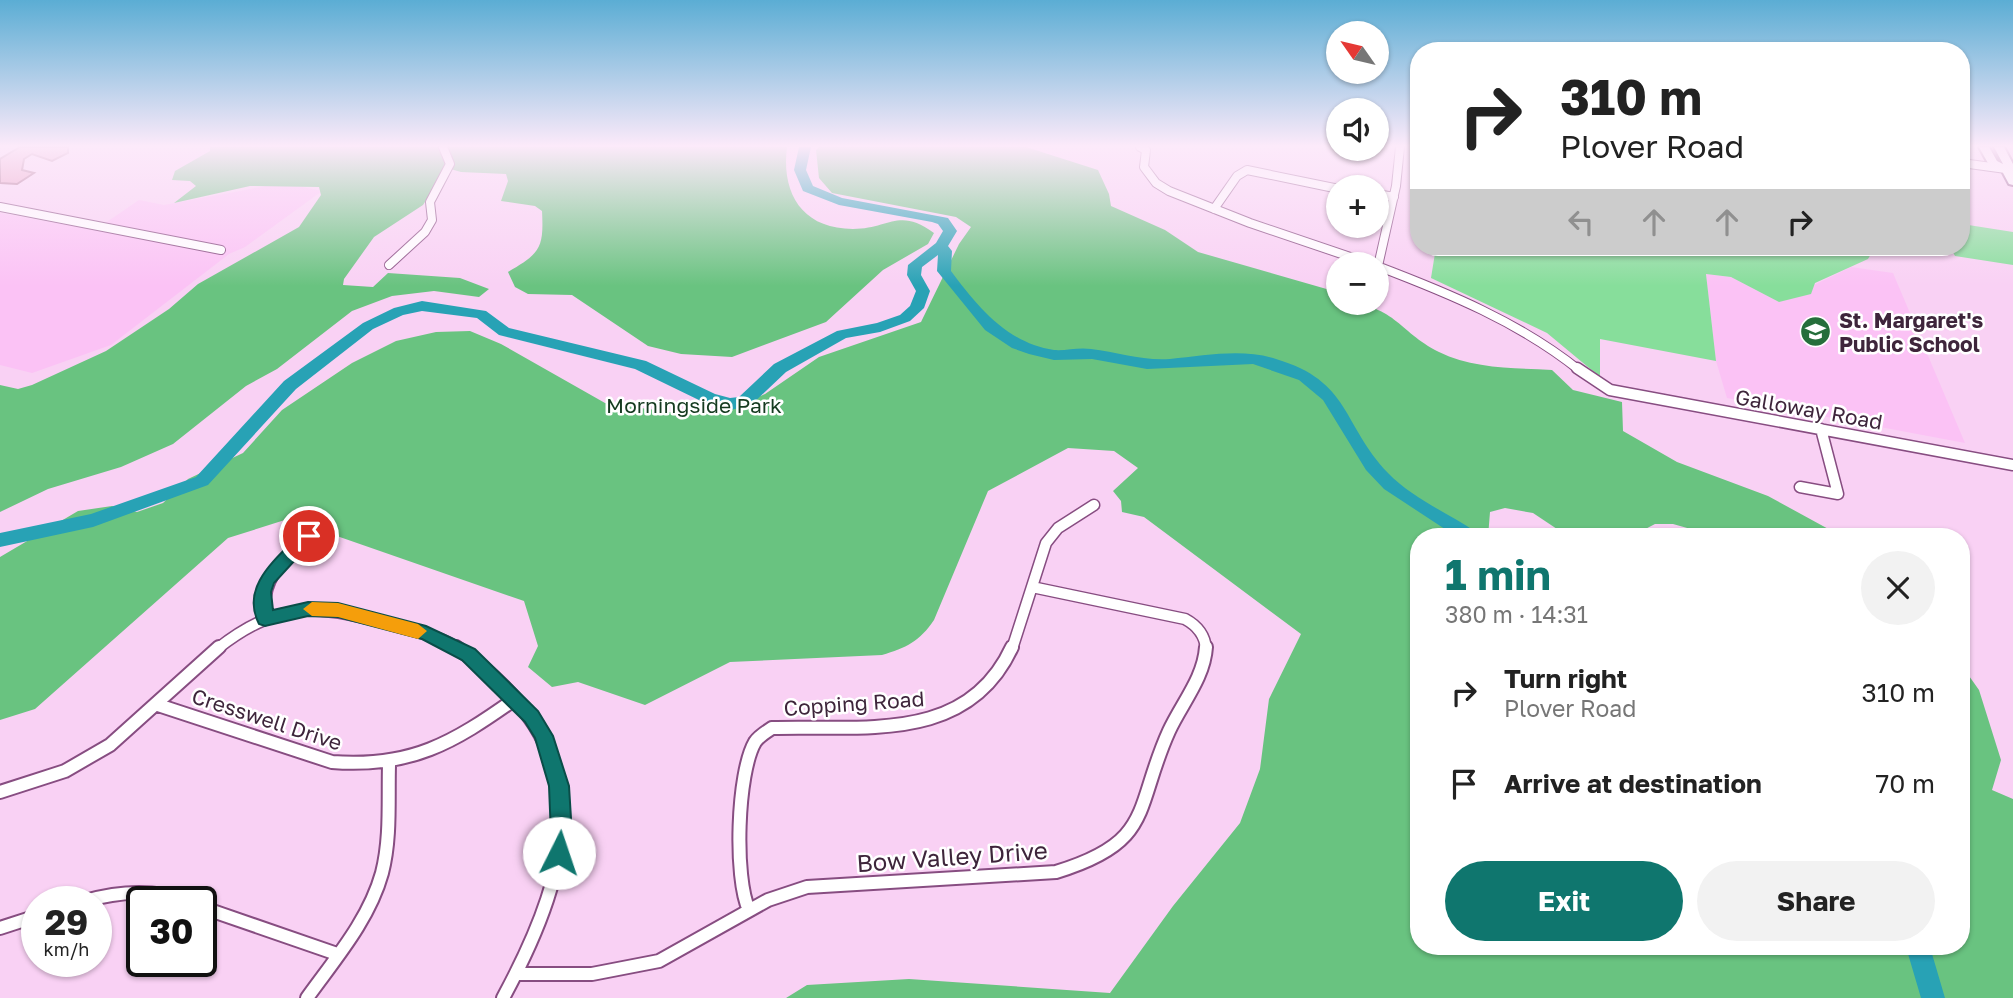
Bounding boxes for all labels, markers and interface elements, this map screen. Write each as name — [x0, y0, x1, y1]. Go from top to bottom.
north arrow — [1326, 21, 1390, 84]
map controls — [1326, 21, 1389, 315]
text: 310 m — [1560, 67, 1702, 126]
icon: right — [1445, 70, 1536, 161]
button: sound — [1326, 98, 1389, 161]
text: Plover Road — [1560, 127, 1744, 165]
button: + — [1326, 175, 1389, 238]
icon: left — [1562, 203, 1600, 241]
icon: ahead — [1635, 203, 1673, 241]
icon: ahead — [1708, 203, 1746, 241]
icon: right — [1781, 203, 1819, 241]
button: − — [1326, 252, 1389, 315]
place label: St. Margaret's Public School — [1839, 307, 1983, 357]
school or university icon: St. Margaret's Public School — [1799, 315, 1833, 349]
street label: Galloway Road — [1733, 383, 1885, 435]
park label: Morningside Park — [606, 392, 782, 418]
pin — [279, 506, 339, 566]
icon: arrive — [290, 517, 328, 555]
text: 1 min — [1445, 549, 1551, 599]
button: close — [1861, 551, 1935, 625]
text: 380 m · 14:31 — [1445, 600, 1588, 628]
text: Turn right — [1504, 663, 1627, 694]
icon: right — [1445, 674, 1483, 712]
text: 310 m — [1862, 677, 1935, 708]
street label: Cresswell Drive — [189, 682, 345, 756]
street label: Copping Road — [783, 685, 925, 721]
text: Plover Road — [1504, 694, 1636, 722]
icon: arrive — [1445, 765, 1483, 803]
text: Arrive at destination — [1504, 768, 1762, 799]
text: 70 m — [1876, 768, 1935, 799]
position arrow — [522, 816, 596, 890]
street label: Bow Valley Drive — [856, 835, 1048, 877]
button: Exit — [1445, 861, 1683, 941]
button: Share — [1697, 861, 1935, 941]
speed limit sign: 30 — [126, 886, 217, 977]
text: 29 — [45, 901, 88, 943]
text: km/h — [44, 938, 89, 960]

